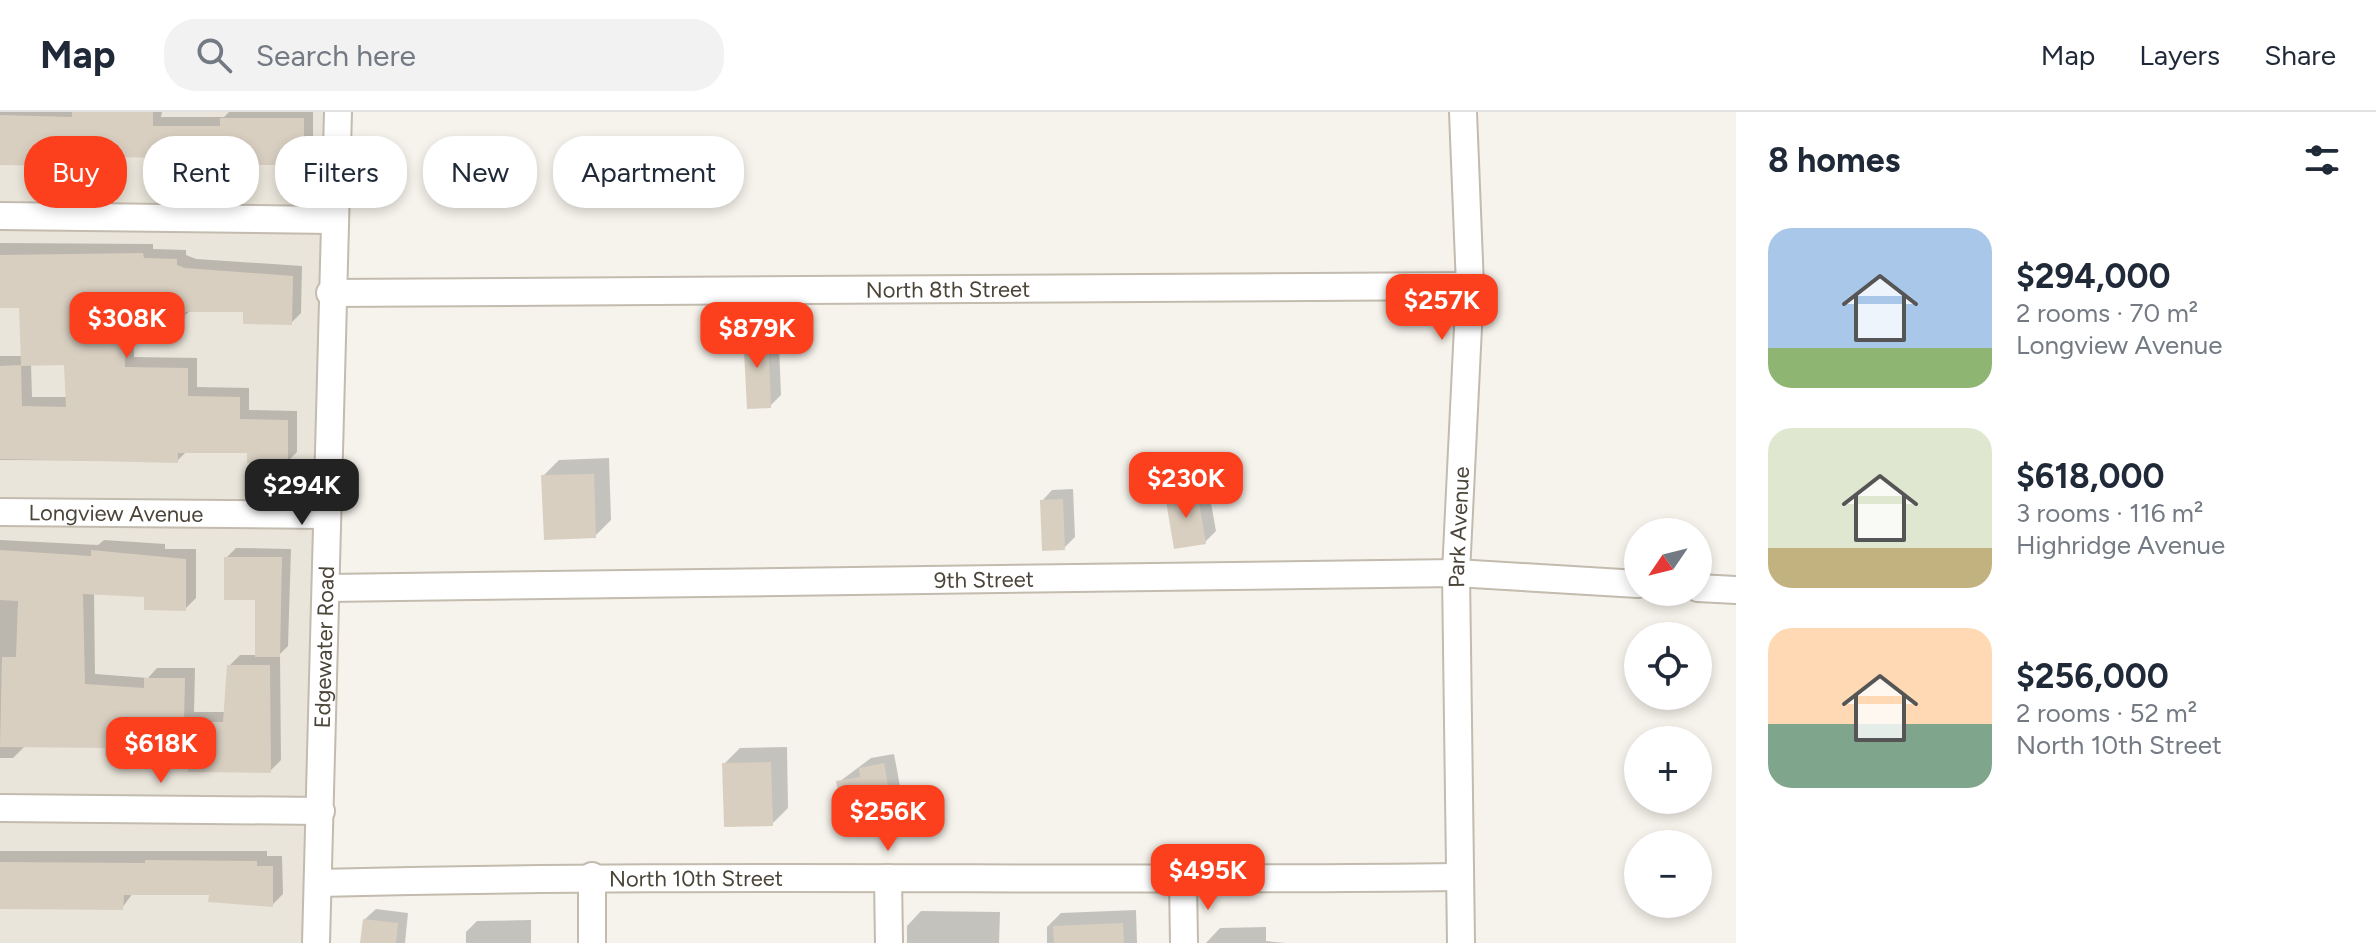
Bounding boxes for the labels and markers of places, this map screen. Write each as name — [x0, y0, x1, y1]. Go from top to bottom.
pin: $257K — [1386, 274, 1498, 342]
pin: $308K — [71, 292, 183, 360]
pin: $879K — [701, 302, 813, 370]
pin: $230K — [1130, 452, 1242, 520]
pin: $294K — [246, 459, 358, 527]
pin: $618K — [105, 717, 217, 785]
pin: $256K — [832, 785, 944, 853]
pin: $495K — [1152, 844, 1264, 912]

